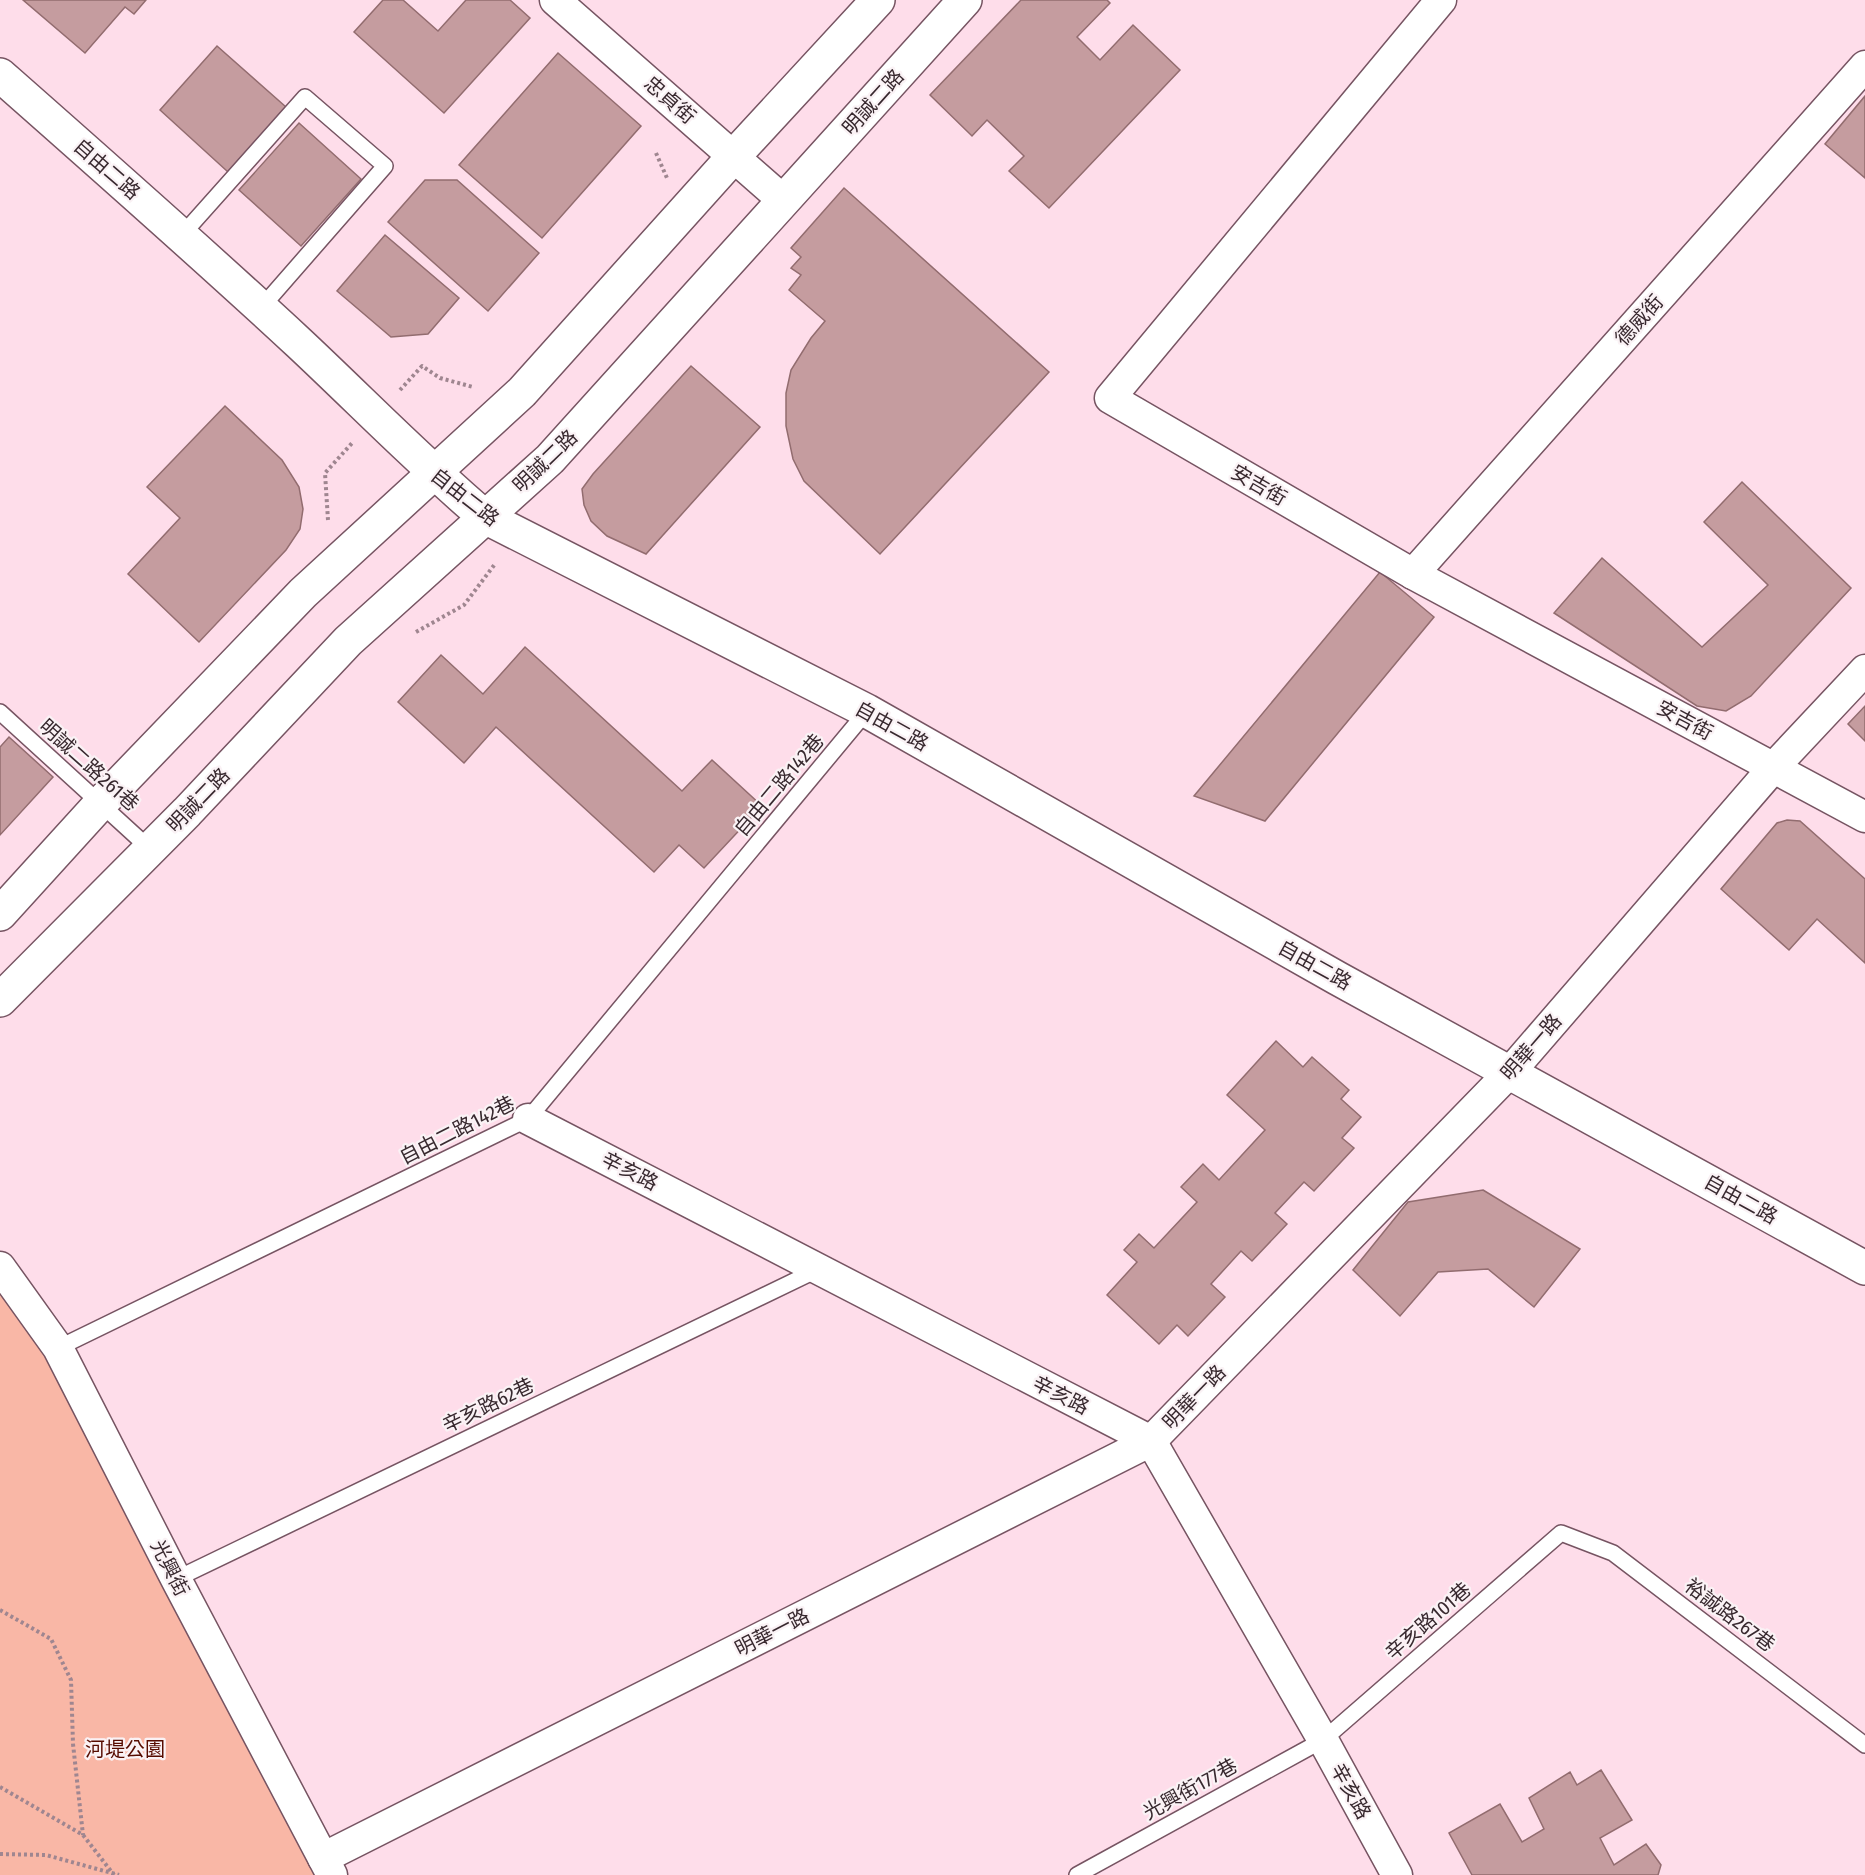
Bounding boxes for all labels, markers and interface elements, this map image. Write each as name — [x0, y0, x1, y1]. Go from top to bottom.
street label: 明誠二路 — [837, 64, 909, 140]
street label: 忠貞街 — [639, 71, 701, 129]
street label: 自由二路 — [69, 134, 145, 204]
street label: 德威街 — [1610, 290, 1668, 350]
street label: 明誠二路 — [508, 425, 582, 497]
street label: 安吉街 — [1227, 460, 1291, 510]
street label: 自由二路 — [426, 463, 504, 531]
street label: 安吉街 — [1653, 695, 1717, 745]
street label: 自由二路 — [851, 696, 933, 756]
street label: 明誠二路261巷 — [34, 714, 144, 816]
street label: 自由二路142巷 — [729, 729, 829, 841]
street label: 明誠二路 — [162, 763, 234, 837]
street label: 自由二路 — [1274, 935, 1356, 995]
street label: 明華一路 — [1496, 1009, 1566, 1085]
street label: 自由二路142巷 — [395, 1091, 519, 1169]
street label: 辛亥路 — [598, 1147, 662, 1195]
street label: 自由二路 — [1700, 1169, 1782, 1229]
street label: 明華一路 — [1158, 1360, 1230, 1434]
street label: 辛亥路 — [1029, 1371, 1093, 1419]
street label: 辛亥路62巷 — [438, 1373, 538, 1437]
street label: 光興街 — [146, 1536, 194, 1600]
street label: 裕誠路267巷 — [1680, 1573, 1780, 1657]
street label: 辛亥路101巷 — [1380, 1577, 1476, 1665]
street label: 明華一路 — [731, 1603, 813, 1661]
park label: 河堤公園 — [85, 1737, 165, 1761]
street label: 光興街177巷 — [1139, 1753, 1241, 1825]
street label: 辛亥路 — [1326, 1759, 1376, 1823]

